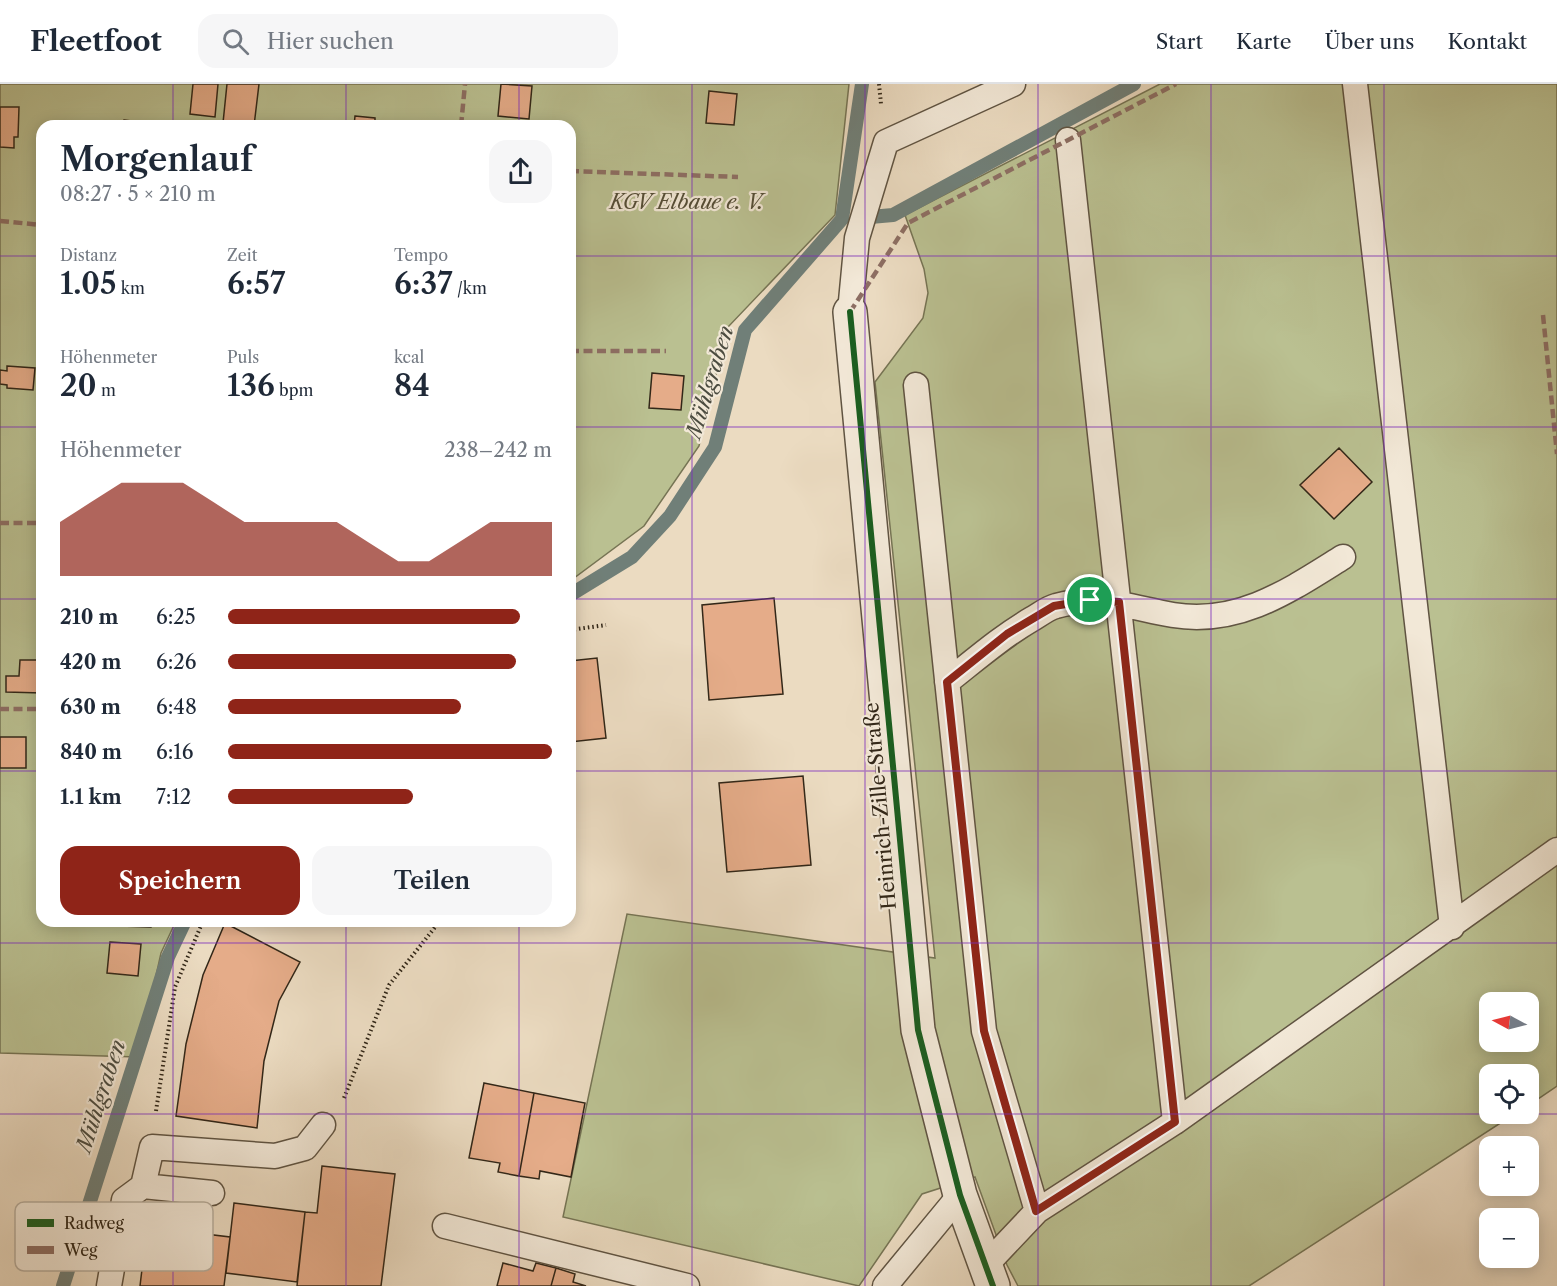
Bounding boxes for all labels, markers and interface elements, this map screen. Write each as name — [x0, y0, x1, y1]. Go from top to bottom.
search box — [198, 14, 618, 68]
text: Fleetfoot — [30, 24, 162, 58]
icon: search — [219, 25, 252, 58]
text: Hier suchen — [267, 28, 394, 55]
text: Start — [1156, 29, 1203, 54]
text: Karte — [1236, 29, 1292, 54]
text: Über uns — [1325, 29, 1414, 54]
text: Kontakt — [1447, 29, 1527, 54]
text: Morgenlauf — [60, 139, 253, 180]
button: share — [489, 140, 552, 203]
text: 08:27 · 5 × 210 m — [60, 182, 216, 206]
park label: KGV Elbaue e. V. — [608, 190, 767, 214]
text: Distanz — [60, 245, 117, 265]
text: Zeit — [227, 245, 257, 265]
text: Tempo — [394, 245, 448, 265]
text: 1.05 — [60, 265, 117, 302]
text: 6:57 — [227, 265, 285, 302]
text: 6:37 — [394, 265, 453, 302]
text: km — [117, 278, 145, 298]
text: /km — [453, 278, 487, 298]
water label: Mühlgraben — [680, 322, 739, 444]
text: Höhenmeter — [60, 347, 157, 367]
text: Puls — [227, 347, 259, 367]
text: kcal — [394, 347, 424, 367]
text: 20 — [60, 367, 97, 404]
text: 136 — [227, 367, 275, 404]
text: 84 — [394, 367, 430, 404]
text: m — [97, 380, 116, 400]
text: bpm — [275, 380, 314, 400]
text: Höhenmeter — [60, 438, 182, 462]
text: 238–242 m — [444, 438, 552, 462]
pin — [1064, 574, 1115, 625]
icon: arrive — [1073, 583, 1106, 616]
text: 210 m — [60, 605, 118, 629]
text: 6:25 — [156, 605, 196, 629]
text: 420 m — [60, 650, 121, 674]
text: 6:26 — [156, 650, 197, 674]
text: 630 m — [60, 695, 121, 719]
text: 6:48 — [156, 695, 197, 719]
street label: Heinrich-Zille-Straße — [859, 701, 901, 911]
text: 840 m — [60, 740, 122, 764]
text: 6:16 — [156, 740, 193, 764]
text: 1.1 km — [60, 785, 122, 809]
text: 7:12 — [156, 785, 191, 809]
button: Speichern — [60, 846, 300, 915]
button: Teilen — [312, 846, 552, 915]
north arrow — [1479, 992, 1539, 1052]
map controls — [1479, 992, 1539, 1268]
water label: Mühlgraben — [70, 1037, 130, 1158]
button: locate — [1479, 1064, 1539, 1124]
button: + — [1479, 1136, 1539, 1196]
legend — [15, 1202, 213, 1271]
button: − — [1479, 1208, 1539, 1268]
text: Radweg — [64, 1213, 124, 1233]
text: Weg — [63, 1240, 98, 1260]

